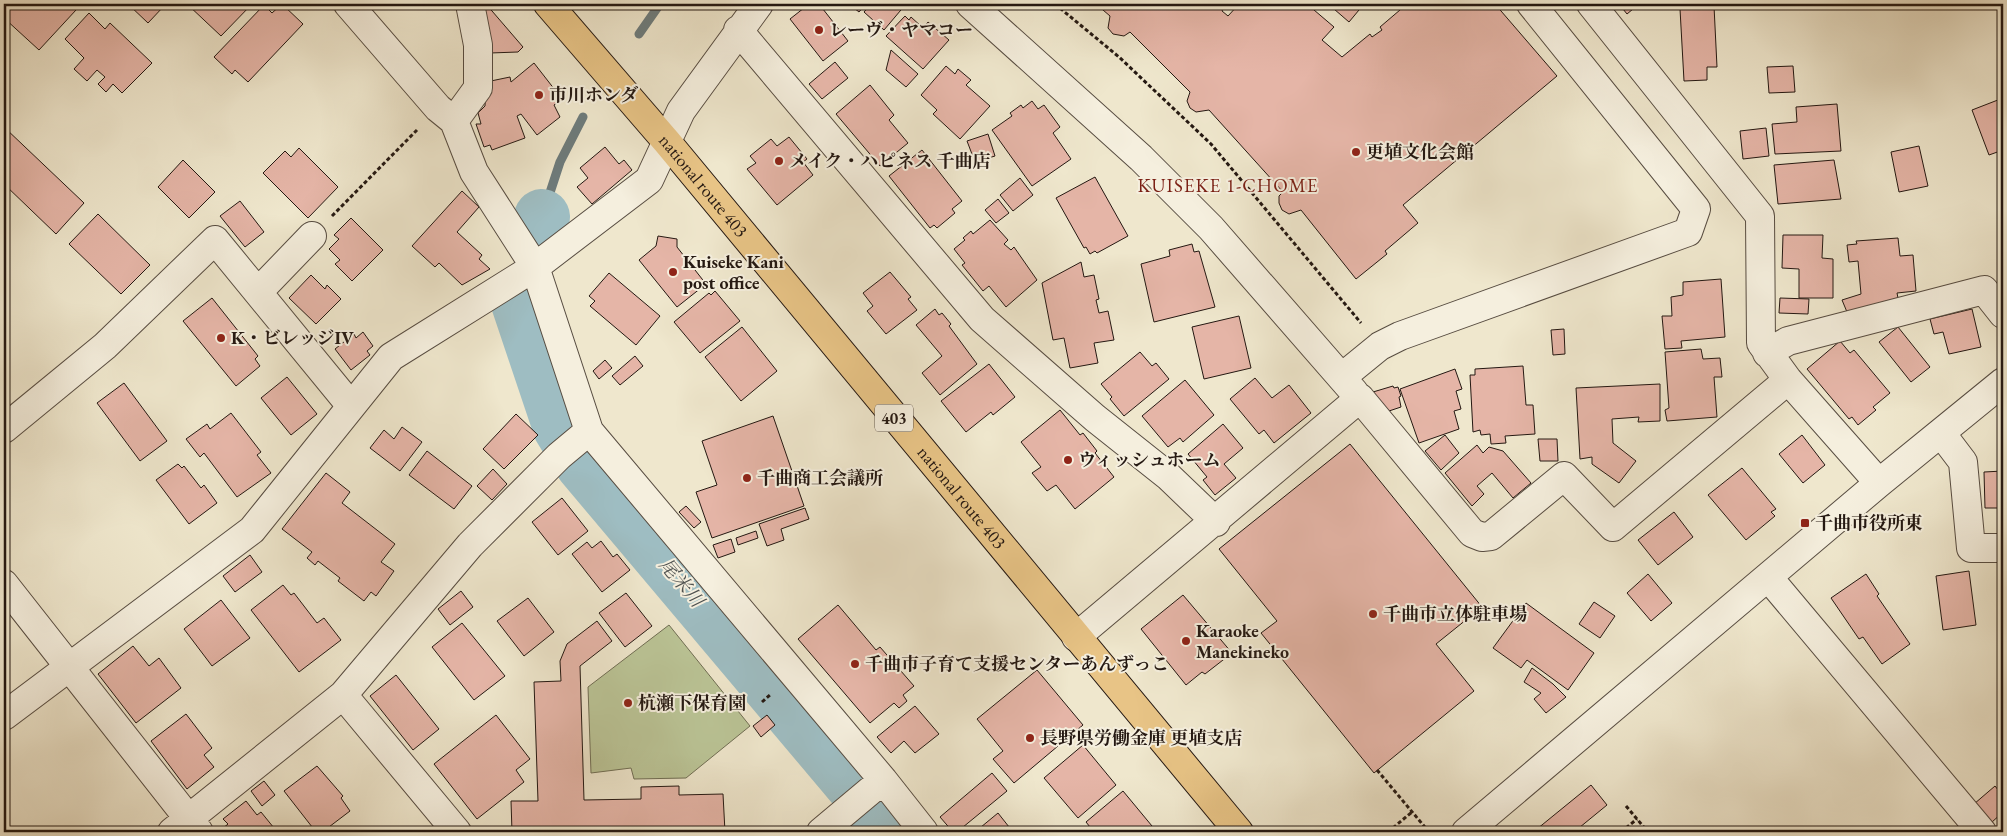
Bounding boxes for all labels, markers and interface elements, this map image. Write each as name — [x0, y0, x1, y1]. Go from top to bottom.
place label: レーヴ・ヤマコー — [829, 18, 973, 41]
marker: レーヴ・ヤマコー — [813, 24, 825, 36]
place label: 市川ホンダ — [549, 83, 638, 106]
marker: 市川ホンダ — [533, 89, 545, 101]
street label: national route 403 — [654, 129, 753, 242]
place label: 更埴文化会館 — [1366, 140, 1474, 163]
marker: 更埴文化会館 — [1350, 146, 1362, 158]
place label: メイク・ハピネス 千曲店 — [789, 149, 991, 172]
marker: メイク・ハピネス 千曲店 — [773, 155, 785, 167]
district label: KUISEKE 1-CHOME — [1138, 173, 1318, 198]
place label: Kuiseke Kani post office — [683, 250, 785, 294]
marker: Kuiseke Kani post office — [667, 266, 679, 278]
place label: K・ビレッジⅣ — [231, 326, 355, 349]
marker: K・ビレッジⅣ — [215, 332, 227, 344]
road number: 403 — [875, 404, 913, 432]
street label: national route 403 — [913, 441, 1011, 553]
place label: ウィッシュホーム — [1078, 448, 1221, 471]
marker: ウィッシュホーム — [1062, 454, 1074, 466]
place label: 千曲商工会議所 — [757, 466, 883, 489]
marker: 千曲商工会議所 — [741, 472, 753, 484]
place label: 千曲市役所東 — [1815, 511, 1923, 534]
marker: 千曲市役所東 — [1799, 517, 1811, 529]
water label: 尾米川 — [654, 552, 711, 614]
place label: 千曲市立体駐車場 — [1383, 602, 1527, 625]
marker: 千曲市立体駐車場 — [1367, 608, 1379, 620]
place label: Karaoke Manekineko — [1196, 619, 1289, 663]
marker: Karaoke Manekineko — [1180, 635, 1192, 647]
place label: 千曲市子育て支援センターあんずっこ — [865, 652, 1169, 675]
marker: 千曲市子育て支援センターあんずっこ — [849, 658, 861, 670]
place label: 杭瀬下保育園 — [638, 691, 746, 714]
marker: 杭瀬下保育園 — [622, 697, 634, 709]
place label: 長野県労働金庫 更埴支店 — [1040, 726, 1242, 749]
marker: 長野県労働金庫 更埴支店 — [1024, 732, 1036, 744]

